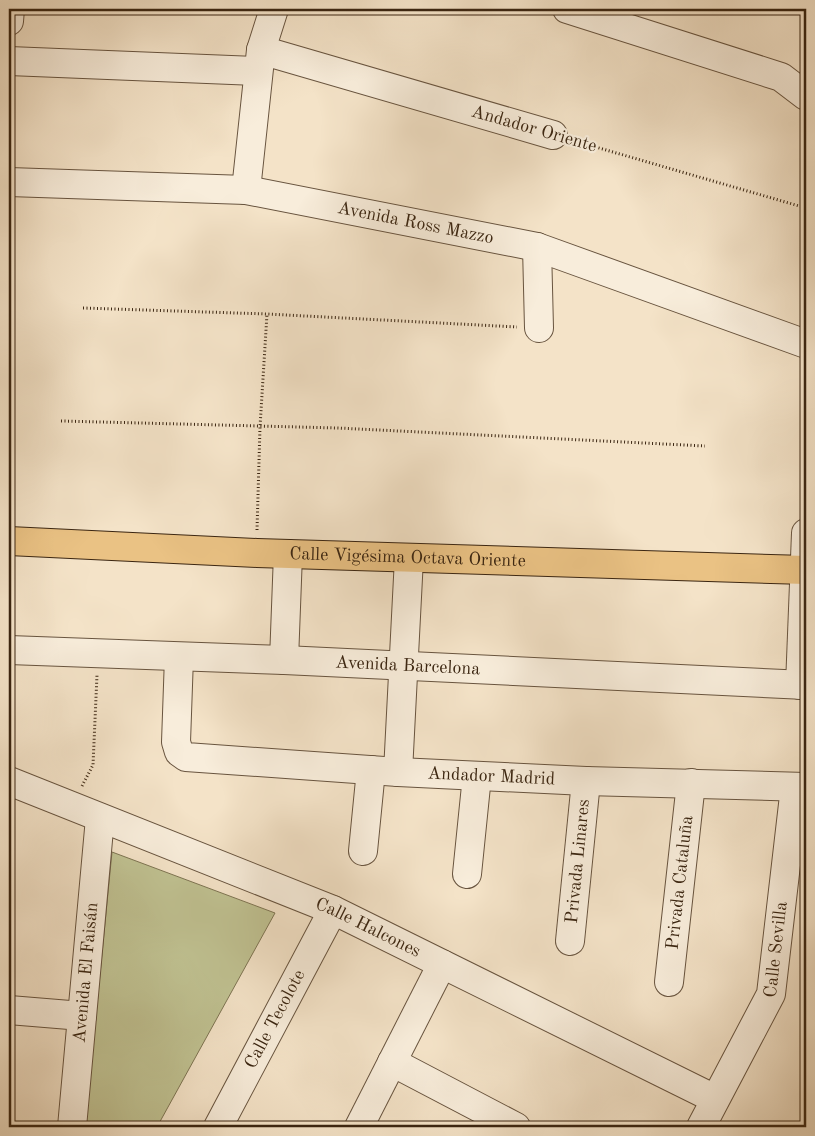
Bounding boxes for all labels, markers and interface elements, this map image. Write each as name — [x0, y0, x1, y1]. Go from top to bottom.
street label: Andador Oriente — [469, 102, 599, 156]
street label: Avenida Ross Mazzo — [336, 199, 495, 247]
street label: Calle Vigésima Octava Oriente — [289, 545, 526, 570]
street label: Avenida Barcelona — [335, 653, 481, 678]
street label: Andador Madrid — [427, 764, 555, 789]
street label: Privada Linares — [563, 798, 593, 924]
street label: Privada Cataluña — [664, 814, 696, 951]
street label: Calle Halcones — [313, 895, 424, 961]
street label: Calle Sevilla — [762, 900, 791, 999]
street label: Avenida El Faisán — [71, 901, 101, 1044]
street label: Calle Tecolote — [242, 967, 309, 1072]

